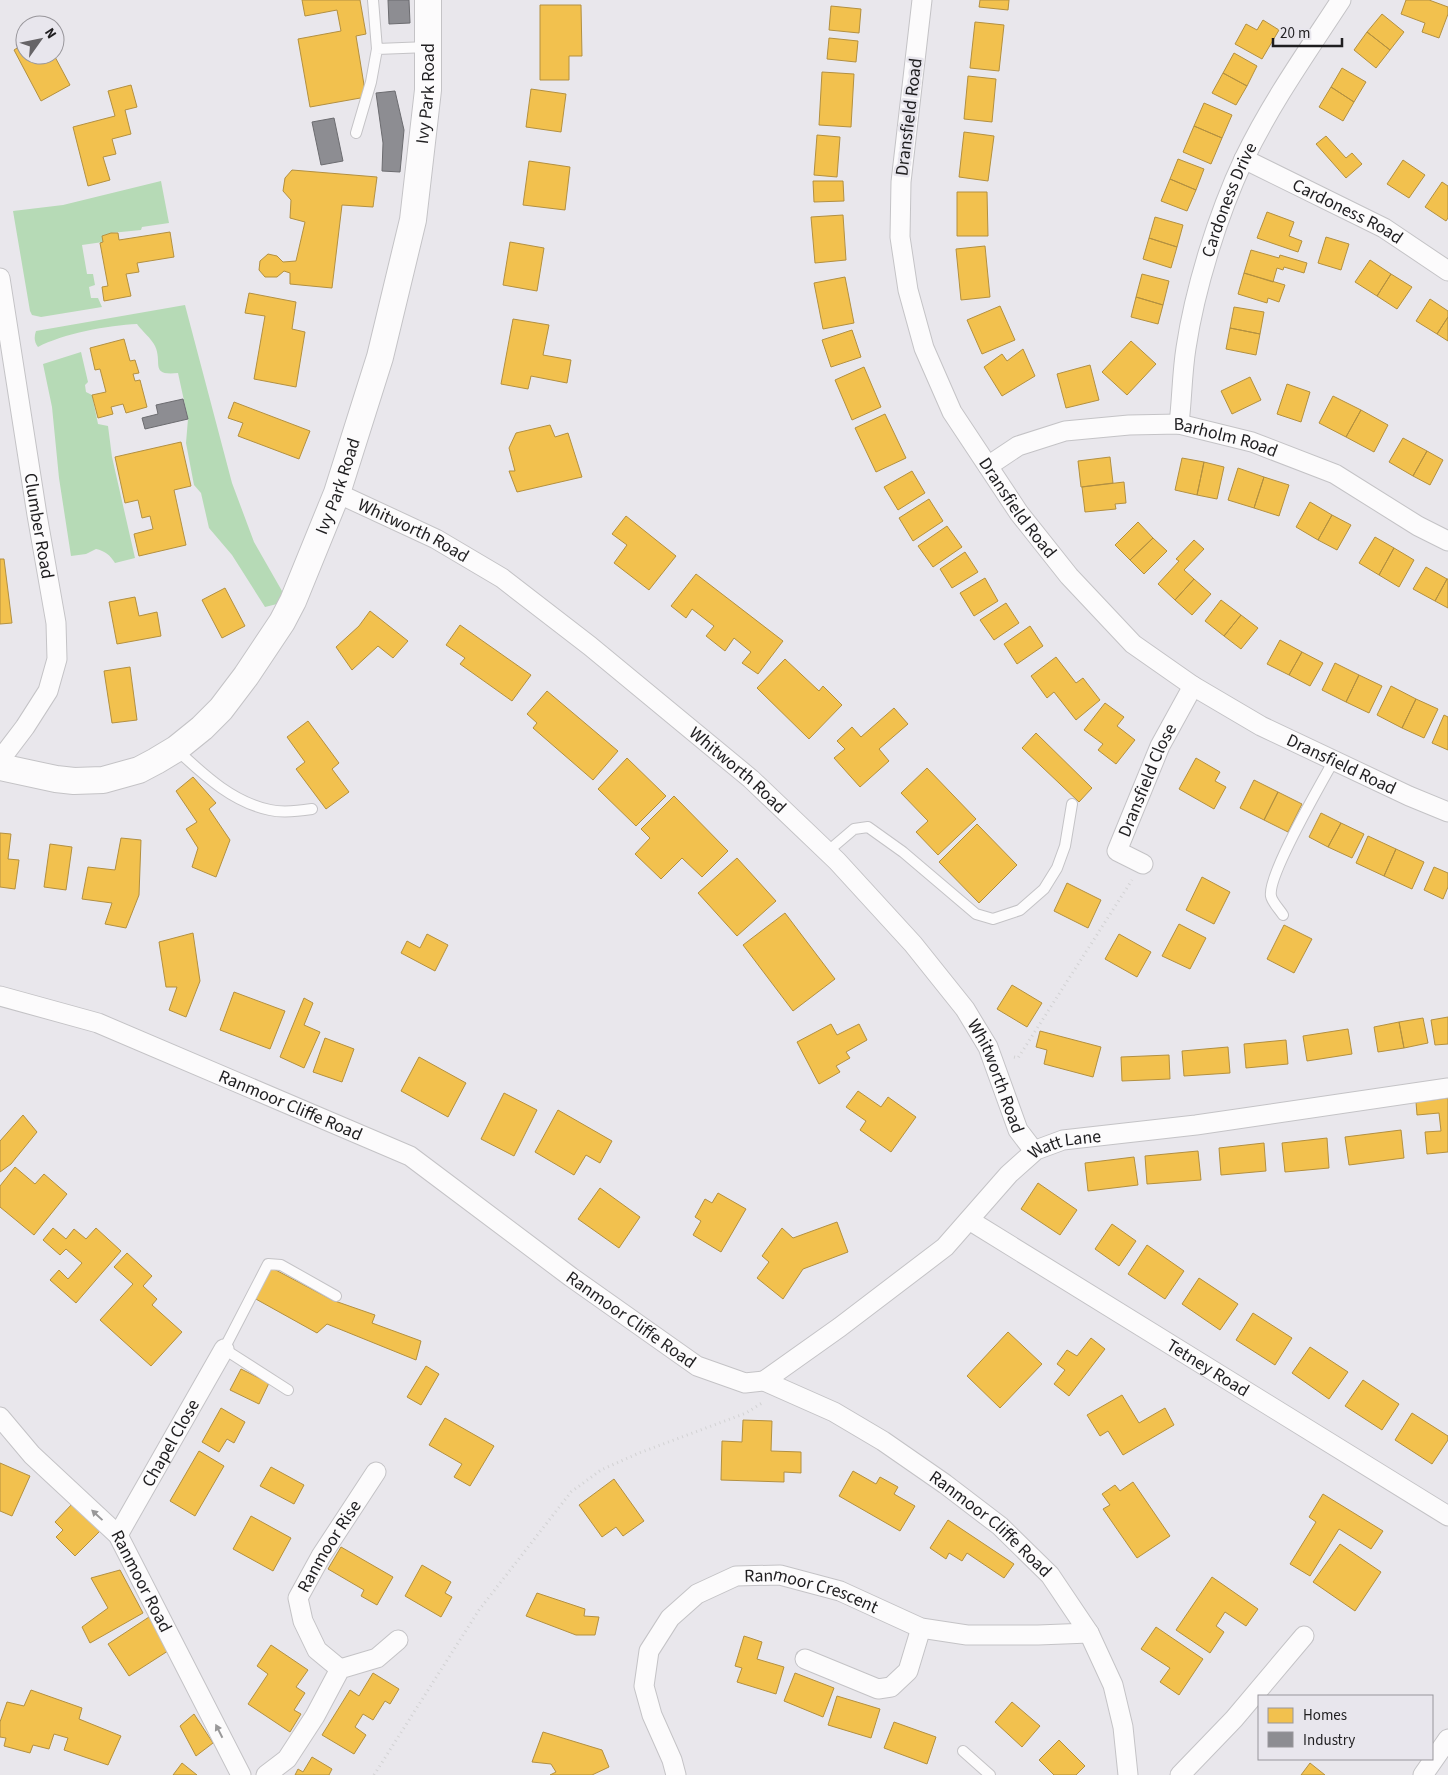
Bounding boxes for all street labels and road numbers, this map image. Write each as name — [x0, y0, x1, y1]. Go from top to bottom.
street label: Ivy Park Road — [409, 43, 441, 145]
street label: Dransfield Road — [889, 57, 929, 177]
street label: Cardoness Drive — [1195, 138, 1263, 260]
street label: Cardoness Road — [1288, 172, 1408, 250]
street label: Barholm Road — [1173, 411, 1281, 463]
street label: Ivy Park Road — [309, 435, 366, 538]
street label: Dransfield Road — [973, 452, 1063, 563]
street label: Clumber Road — [18, 471, 61, 581]
street label: Whitworth Road — [354, 492, 474, 568]
street label: Dransfield Close — [1112, 719, 1183, 841]
street label: Whitworth Road — [684, 721, 792, 819]
street label: Dransfield Road — [1282, 727, 1401, 801]
street label: Whitworth Road — [961, 1014, 1031, 1137]
street label: Ranmoor Cliffe Road — [215, 1063, 366, 1147]
street label: Watt Lane — [1022, 1123, 1102, 1165]
street label: Ranmoor Cliffe Road — [561, 1265, 701, 1374]
street label: Tetney Road — [1162, 1333, 1254, 1403]
street label: Chapel Close — [136, 1394, 205, 1491]
street label: Ranmoor Cliffe Road — [924, 1464, 1058, 1583]
street label: Ranmoor Rise — [291, 1495, 367, 1597]
street label: Ranmoor Road — [105, 1526, 178, 1637]
street label: Ranmoor Crescent — [744, 1561, 882, 1619]

